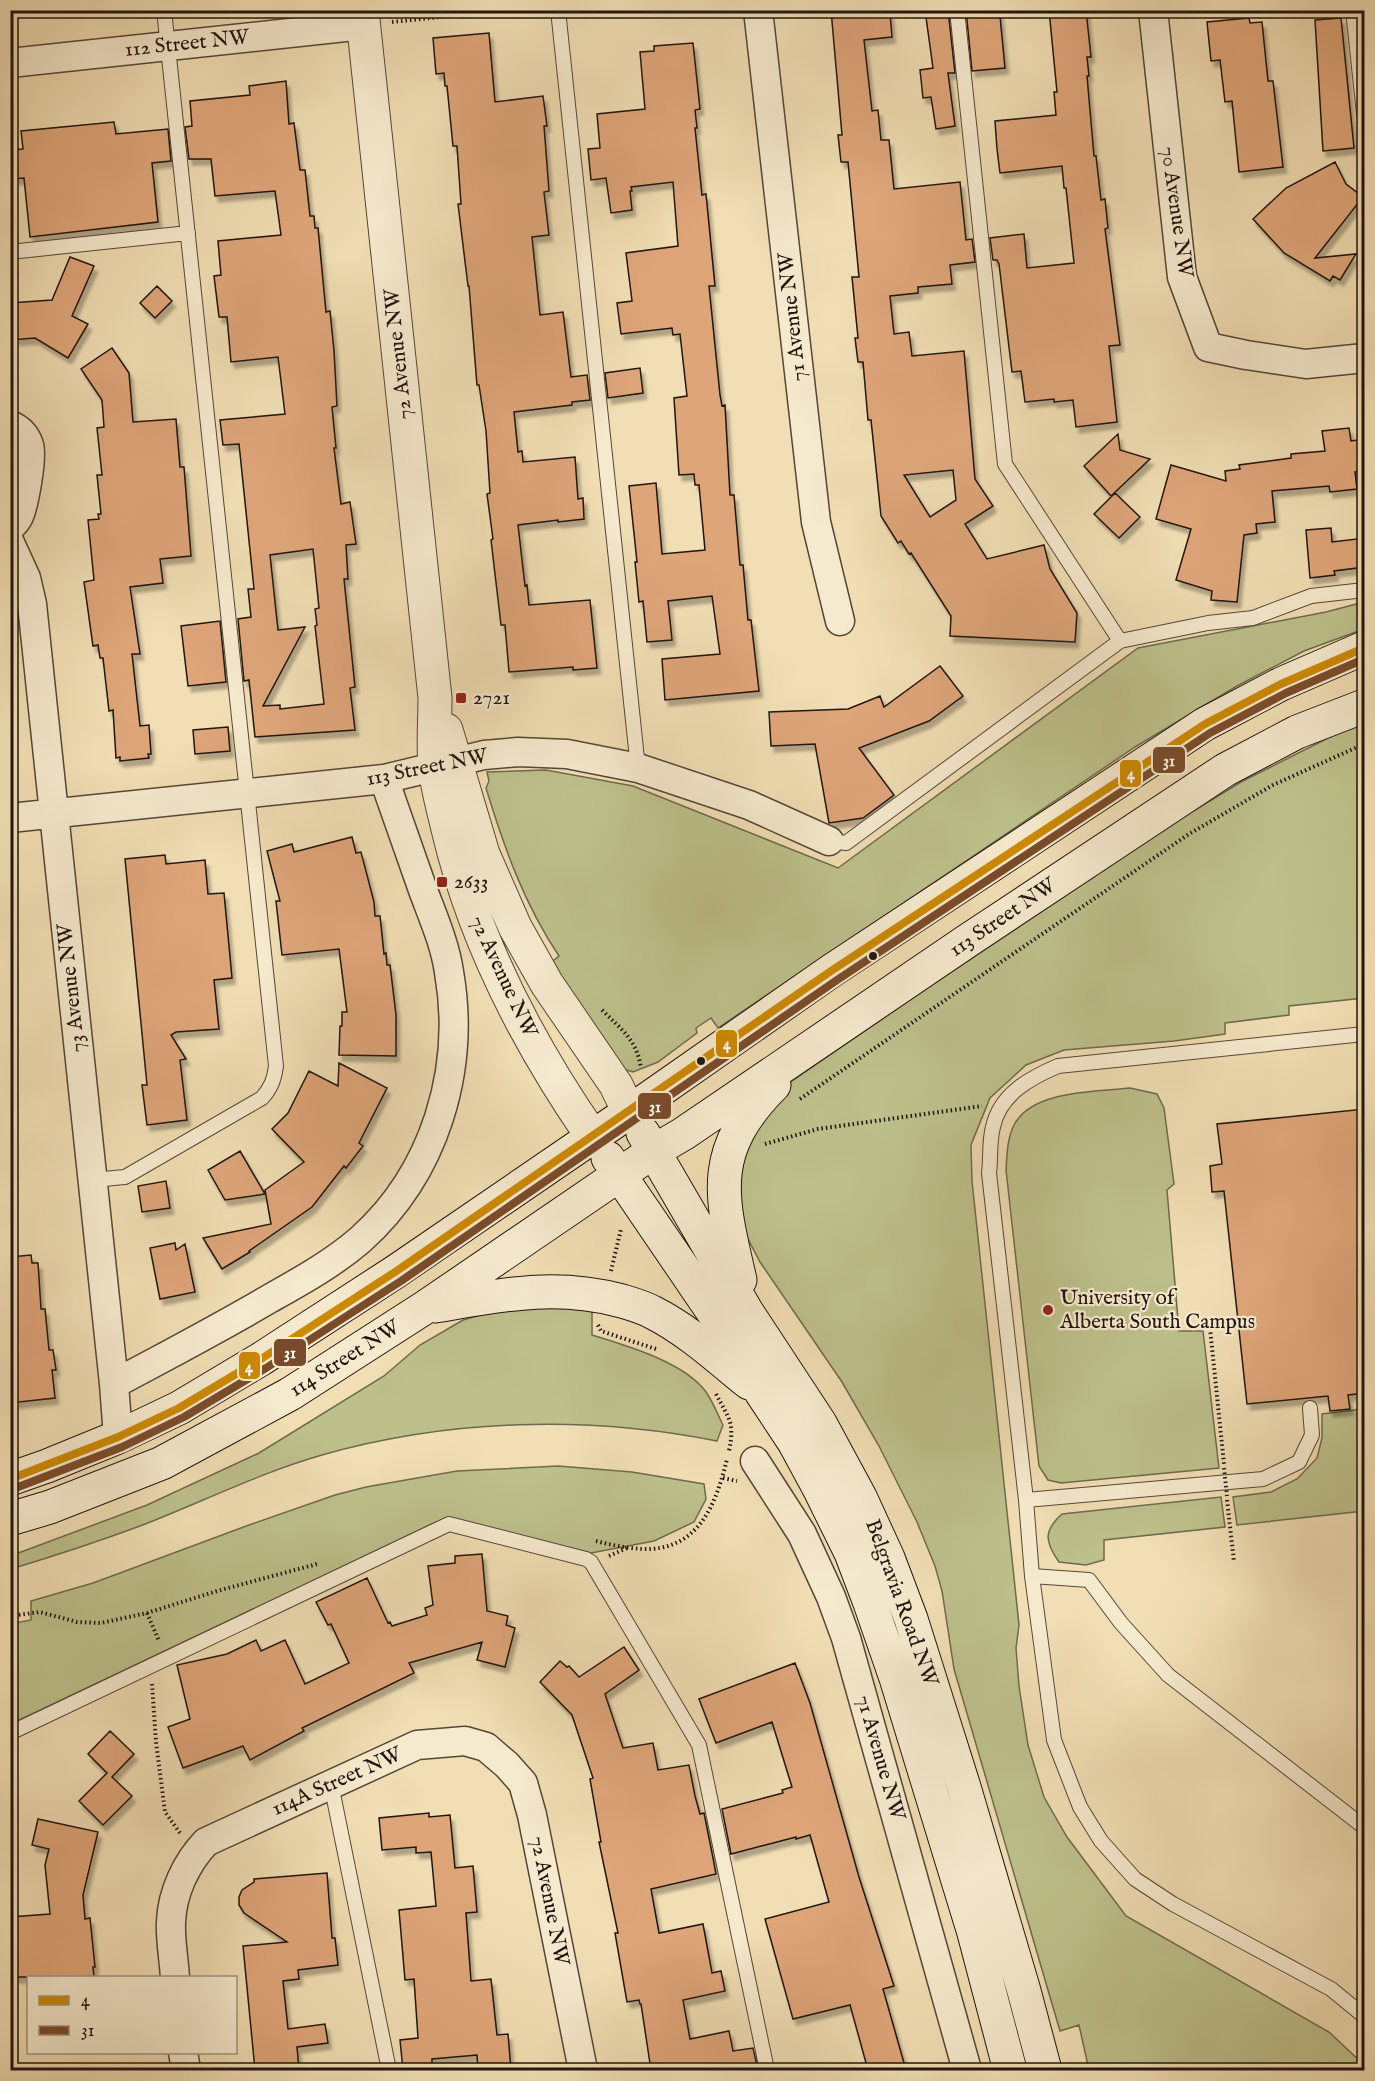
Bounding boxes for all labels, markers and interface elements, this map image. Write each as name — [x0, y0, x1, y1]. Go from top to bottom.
street label: 112 Street NW — [123, 24, 252, 64]
street label: 70 Avenue NW — [1153, 145, 1199, 280]
street label: 71 Avenue NW — [773, 250, 813, 383]
street label: 72 Avenue NW — [379, 286, 419, 421]
place label: 2721 — [473, 685, 510, 712]
marker: 2721 — [454, 691, 468, 705]
street label: 113 Street NW — [364, 743, 491, 793]
line badge: 31 — [1152, 746, 1186, 774]
text: 31 — [1163, 752, 1175, 772]
line badge: 4 — [1119, 759, 1142, 788]
text: 4 — [1127, 765, 1136, 785]
place label: 2633 — [454, 869, 488, 896]
street label: 113 Street NW — [944, 872, 1062, 964]
marker: 2633 — [435, 875, 449, 889]
street label: 72 Avenue NW — [463, 912, 543, 1043]
street label: 73 Avenue NW — [52, 921, 92, 1054]
unlabelled marker — [867, 950, 879, 962]
line badge: 4 — [715, 1029, 738, 1058]
text: 4 — [723, 1035, 732, 1055]
unlabelled marker — [695, 1055, 707, 1067]
line badge: 31 — [637, 1092, 672, 1120]
text: 31 — [649, 1098, 661, 1118]
place label: University of Alberta South Campus — [1059, 1285, 1255, 1336]
marker: University of Alberta South Campus — [1041, 1303, 1055, 1317]
street label: 114 Street NW — [285, 1314, 406, 1404]
line badge: 31 — [273, 1338, 307, 1367]
text: 31 — [284, 1344, 296, 1364]
line badge: 4 — [238, 1351, 261, 1380]
text: 4 — [245, 1358, 254, 1378]
street label: Belgravia Road NW — [858, 1516, 944, 1691]
street label: 71 Avenue NW — [849, 1692, 911, 1825]
street label: 114A Street NW — [268, 1741, 407, 1823]
street label: 72 Avenue NW — [523, 1834, 575, 1969]
legend — [27, 1976, 237, 2054]
text: 4 — [81, 1990, 90, 2013]
text: 31 — [81, 2020, 94, 2043]

